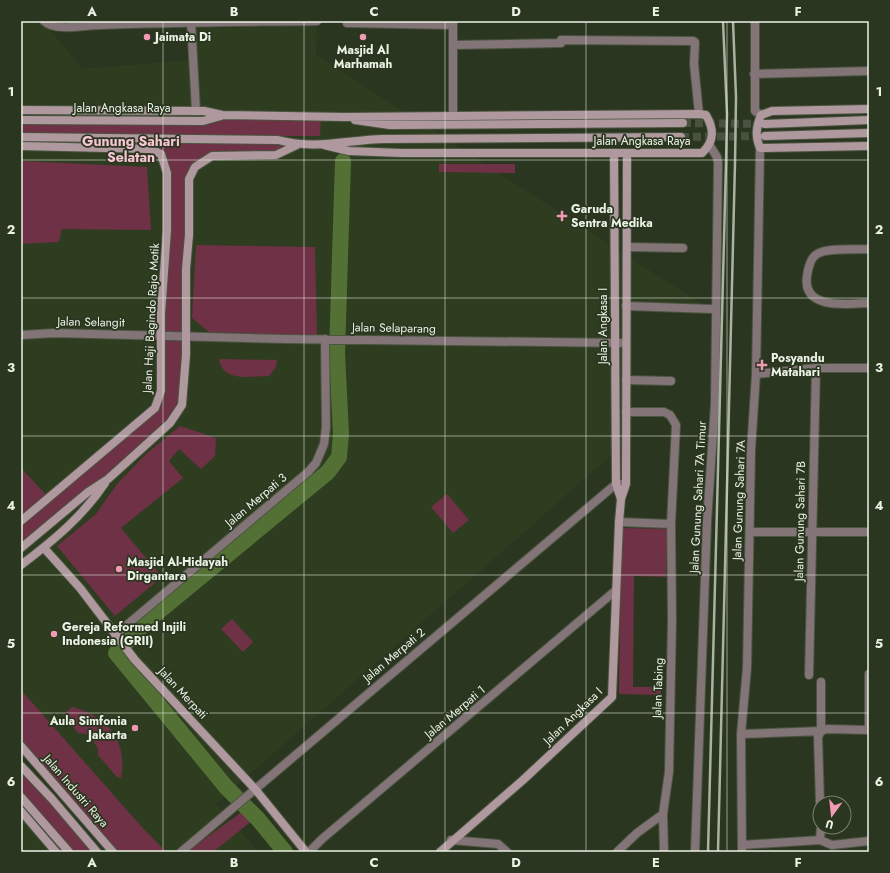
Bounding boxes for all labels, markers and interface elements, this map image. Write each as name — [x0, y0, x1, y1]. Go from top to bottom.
text: A — [86, 2, 97, 21]
text: B — [230, 2, 239, 21]
text: C — [369, 2, 379, 21]
text: D — [511, 2, 521, 21]
text: E — [652, 2, 660, 21]
text: F — [794, 2, 802, 21]
place label: Jaimata Di — [153, 28, 211, 46]
marker: Jaimata Di — [142, 32, 152, 42]
marker: Masjid Al Marhamah — [358, 32, 368, 42]
place label: Masjid Al Marhamah — [334, 41, 392, 73]
text: 1 — [8, 82, 14, 101]
text: 1 — [876, 82, 882, 101]
street label: Jalan Angkasa Raya — [72, 99, 171, 117]
district label: Gunung Sahari Selatan — [82, 131, 180, 167]
street label: Jalan Angkasa Raya — [592, 132, 691, 150]
place label: Garuda Sentra Medika — [571, 200, 653, 232]
marker: Garuda Sentra Medika — [556, 210, 568, 222]
text: 2 — [7, 220, 15, 239]
text: 2 — [875, 220, 883, 239]
street label: Jalan Haji Bagindo Rajo Motik — [138, 242, 164, 395]
street label: Jalan Angkasa I — [594, 288, 612, 366]
street label: Jalan Selangit — [55, 312, 125, 332]
street label: Jalan Selaparang — [350, 318, 436, 338]
place label: Posyandu Matahari — [771, 349, 825, 381]
text: 3 — [7, 358, 15, 377]
text: 3 — [875, 358, 883, 377]
marker: Posyandu Matahari — [756, 359, 768, 371]
street label: Jalan Gunung Sahari 7A Timur — [685, 420, 711, 576]
street label: Jalan Gunung Sahari 7A — [728, 439, 750, 562]
street label: Jalan Gunung Sahari 7B — [790, 460, 810, 583]
street label: Jalan Merpati 3 — [220, 468, 291, 533]
text: 4 — [6, 496, 16, 515]
text: 4 — [874, 496, 884, 515]
place label: Masjid Al-Hidayah Dirgantara — [127, 553, 228, 585]
marker: Masjid Al-Hidayah Dirgantara — [114, 564, 124, 574]
place label: Gereja Reformed Injili Indonesia (GRII) — [62, 618, 186, 650]
street label: Jalan Merpati 2 — [358, 624, 429, 688]
marker: Gereja Reformed Injili Indonesia (GRII) — [49, 629, 59, 639]
text: 5 — [7, 634, 15, 653]
text: 5 — [875, 634, 883, 653]
street label: Jalan Tabing — [648, 658, 668, 720]
street label: Jalan Merpati — [153, 661, 212, 723]
street label: Jalan Merpati 1 — [419, 681, 489, 744]
street label: Jalan Angkasa I — [538, 683, 607, 750]
place label: Aula Simfonia Jakarta — [49, 712, 127, 744]
marker: Aula Simfonia Jakarta — [130, 723, 140, 733]
street label: Jalan Industri Raya — [38, 749, 113, 832]
text: 6 — [7, 772, 16, 791]
text: 6 — [875, 772, 884, 791]
north arrow — [812, 795, 852, 835]
text: U — [824, 816, 835, 833]
text: A — [86, 853, 97, 872]
text: B — [230, 853, 239, 872]
text: C — [369, 853, 379, 872]
text: D — [511, 853, 521, 872]
text: E — [652, 853, 660, 872]
text: F — [794, 853, 802, 872]

